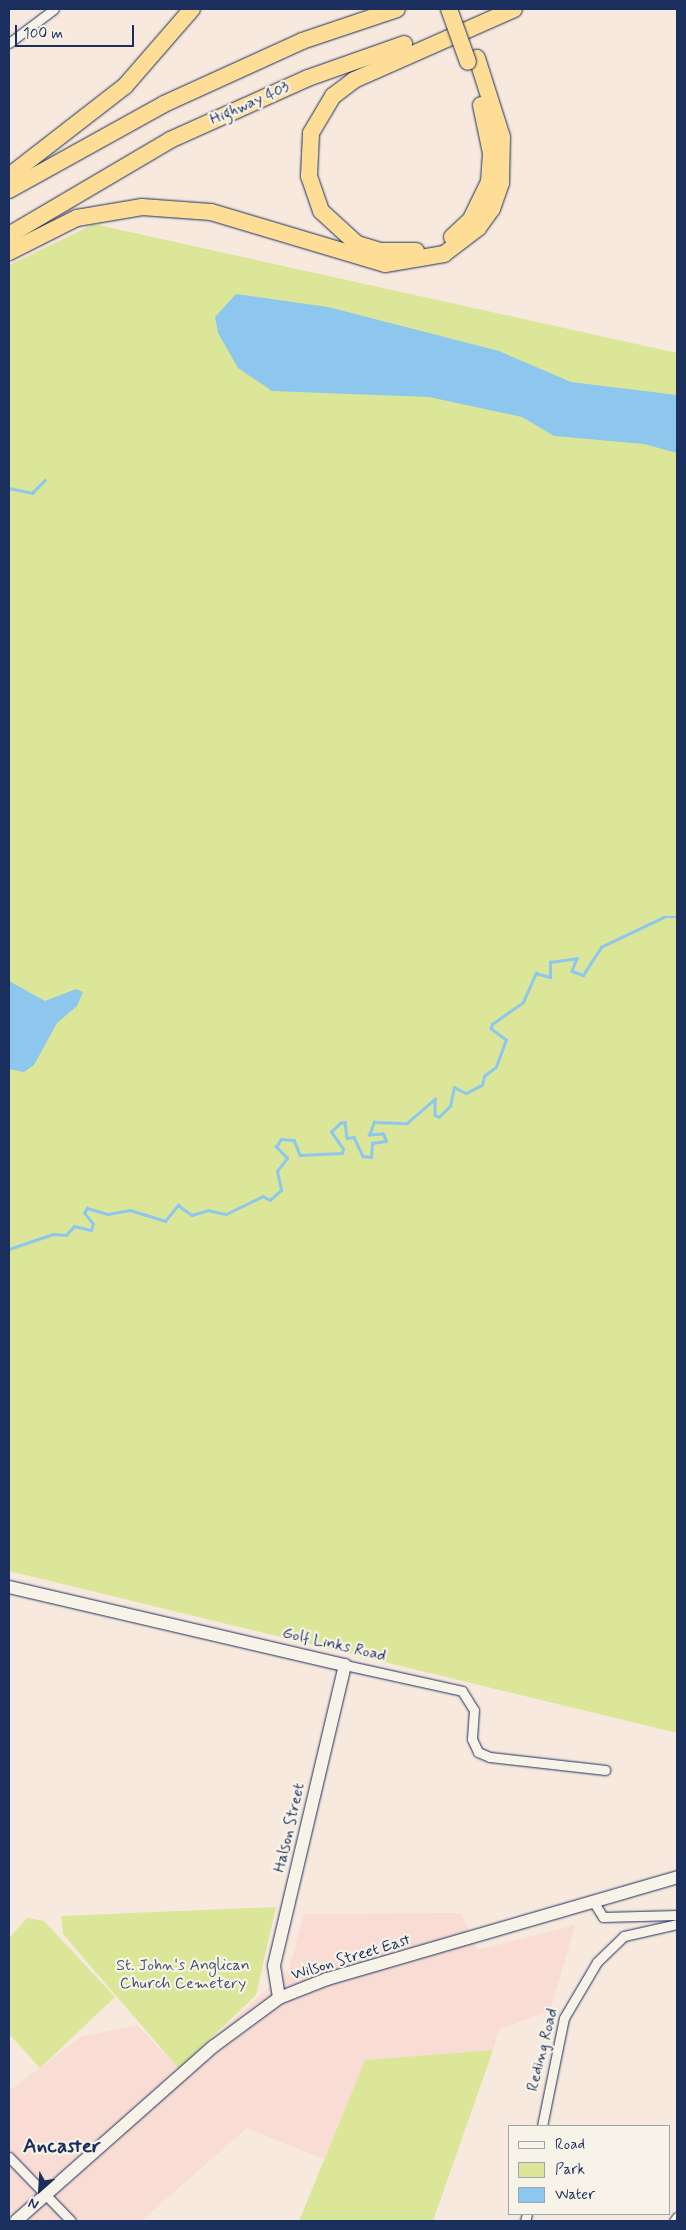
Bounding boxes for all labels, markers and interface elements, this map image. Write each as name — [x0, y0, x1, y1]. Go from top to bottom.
scale bar — [18, 15, 136, 47]
text: 100 m — [23, 24, 63, 44]
street label: Highway 403 — [207, 78, 293, 130]
street label: Golf Links Road — [280, 1624, 388, 1666]
street label: Halson Street — [270, 1780, 310, 1876]
street label: Wilson Street East — [288, 1930, 414, 1986]
park label: St. John's Anglican Church Cemetery — [117, 1956, 249, 1994]
street label: Reding Road — [523, 2007, 563, 2093]
legend — [508, 2125, 671, 2215]
district label: Ancaster — [23, 2133, 101, 2159]
text: Road — [555, 2135, 585, 2155]
text: Park — [555, 2160, 585, 2180]
north arrow — [15, 2165, 65, 2215]
text: Water — [555, 2185, 595, 2205]
text: N — [25, 2193, 42, 2214]

